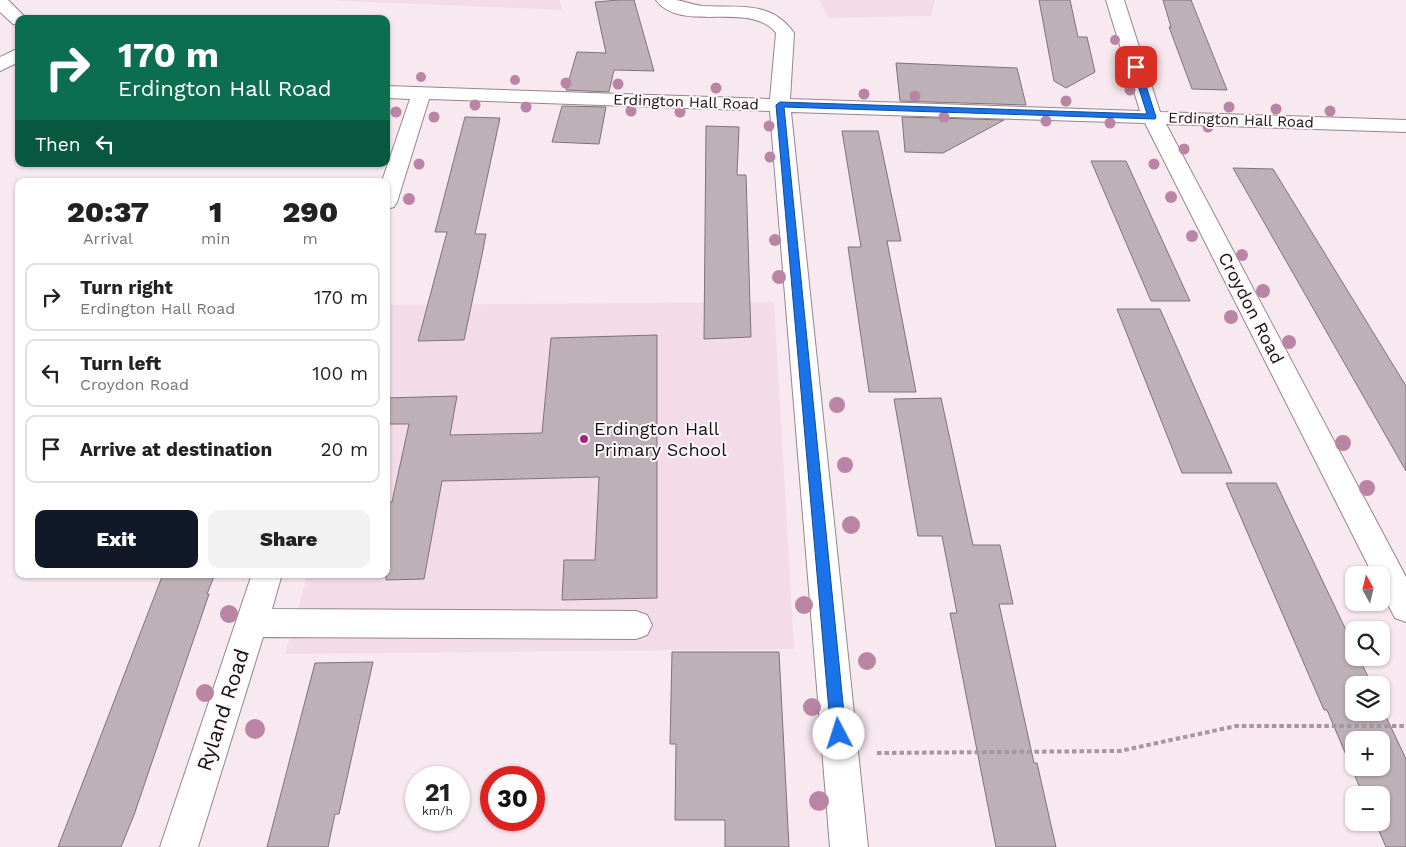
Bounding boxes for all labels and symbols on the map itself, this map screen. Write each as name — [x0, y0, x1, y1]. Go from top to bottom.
pin — [1115, 46, 1157, 88]
street label: Erdington Hall Road — [613, 90, 759, 114]
street label: Erdington Hall Road — [1168, 108, 1314, 132]
street label: Croydon Road — [1214, 248, 1289, 367]
place label: Erdington Hall Primary School — [594, 418, 727, 460]
marker: Erdington Hall Primary School — [578, 433, 590, 445]
north arrow — [1345, 566, 1390, 611]
street label: Ryland Road — [191, 646, 254, 774]
position arrow — [812, 707, 864, 759]
speed limit sign: 30 — [480, 766, 545, 831]

